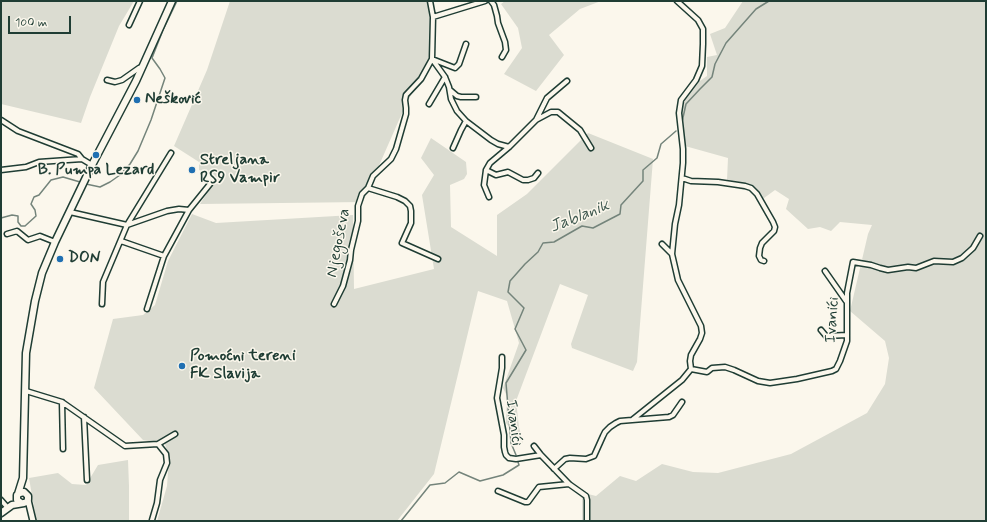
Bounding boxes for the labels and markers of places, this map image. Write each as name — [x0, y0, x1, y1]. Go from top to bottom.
place label: Nešković — [145, 90, 201, 110]
marker: Nešković — [132, 95, 142, 105]
marker: B. Pumpa Lezard — [91, 150, 101, 160]
place label: Streljana RS9 Vampir — [200, 151, 280, 189]
place label: B. Pumpa Lezard — [38, 161, 154, 181]
marker: Streljana RS9 Vampir — [187, 165, 197, 175]
place label: DON — [68, 249, 101, 269]
marker: DON — [55, 254, 65, 264]
place label: Pomoćni tereni FK Slavija — [190, 347, 296, 385]
marker: Pomoćni tereni FK Slavija — [177, 361, 187, 371]

